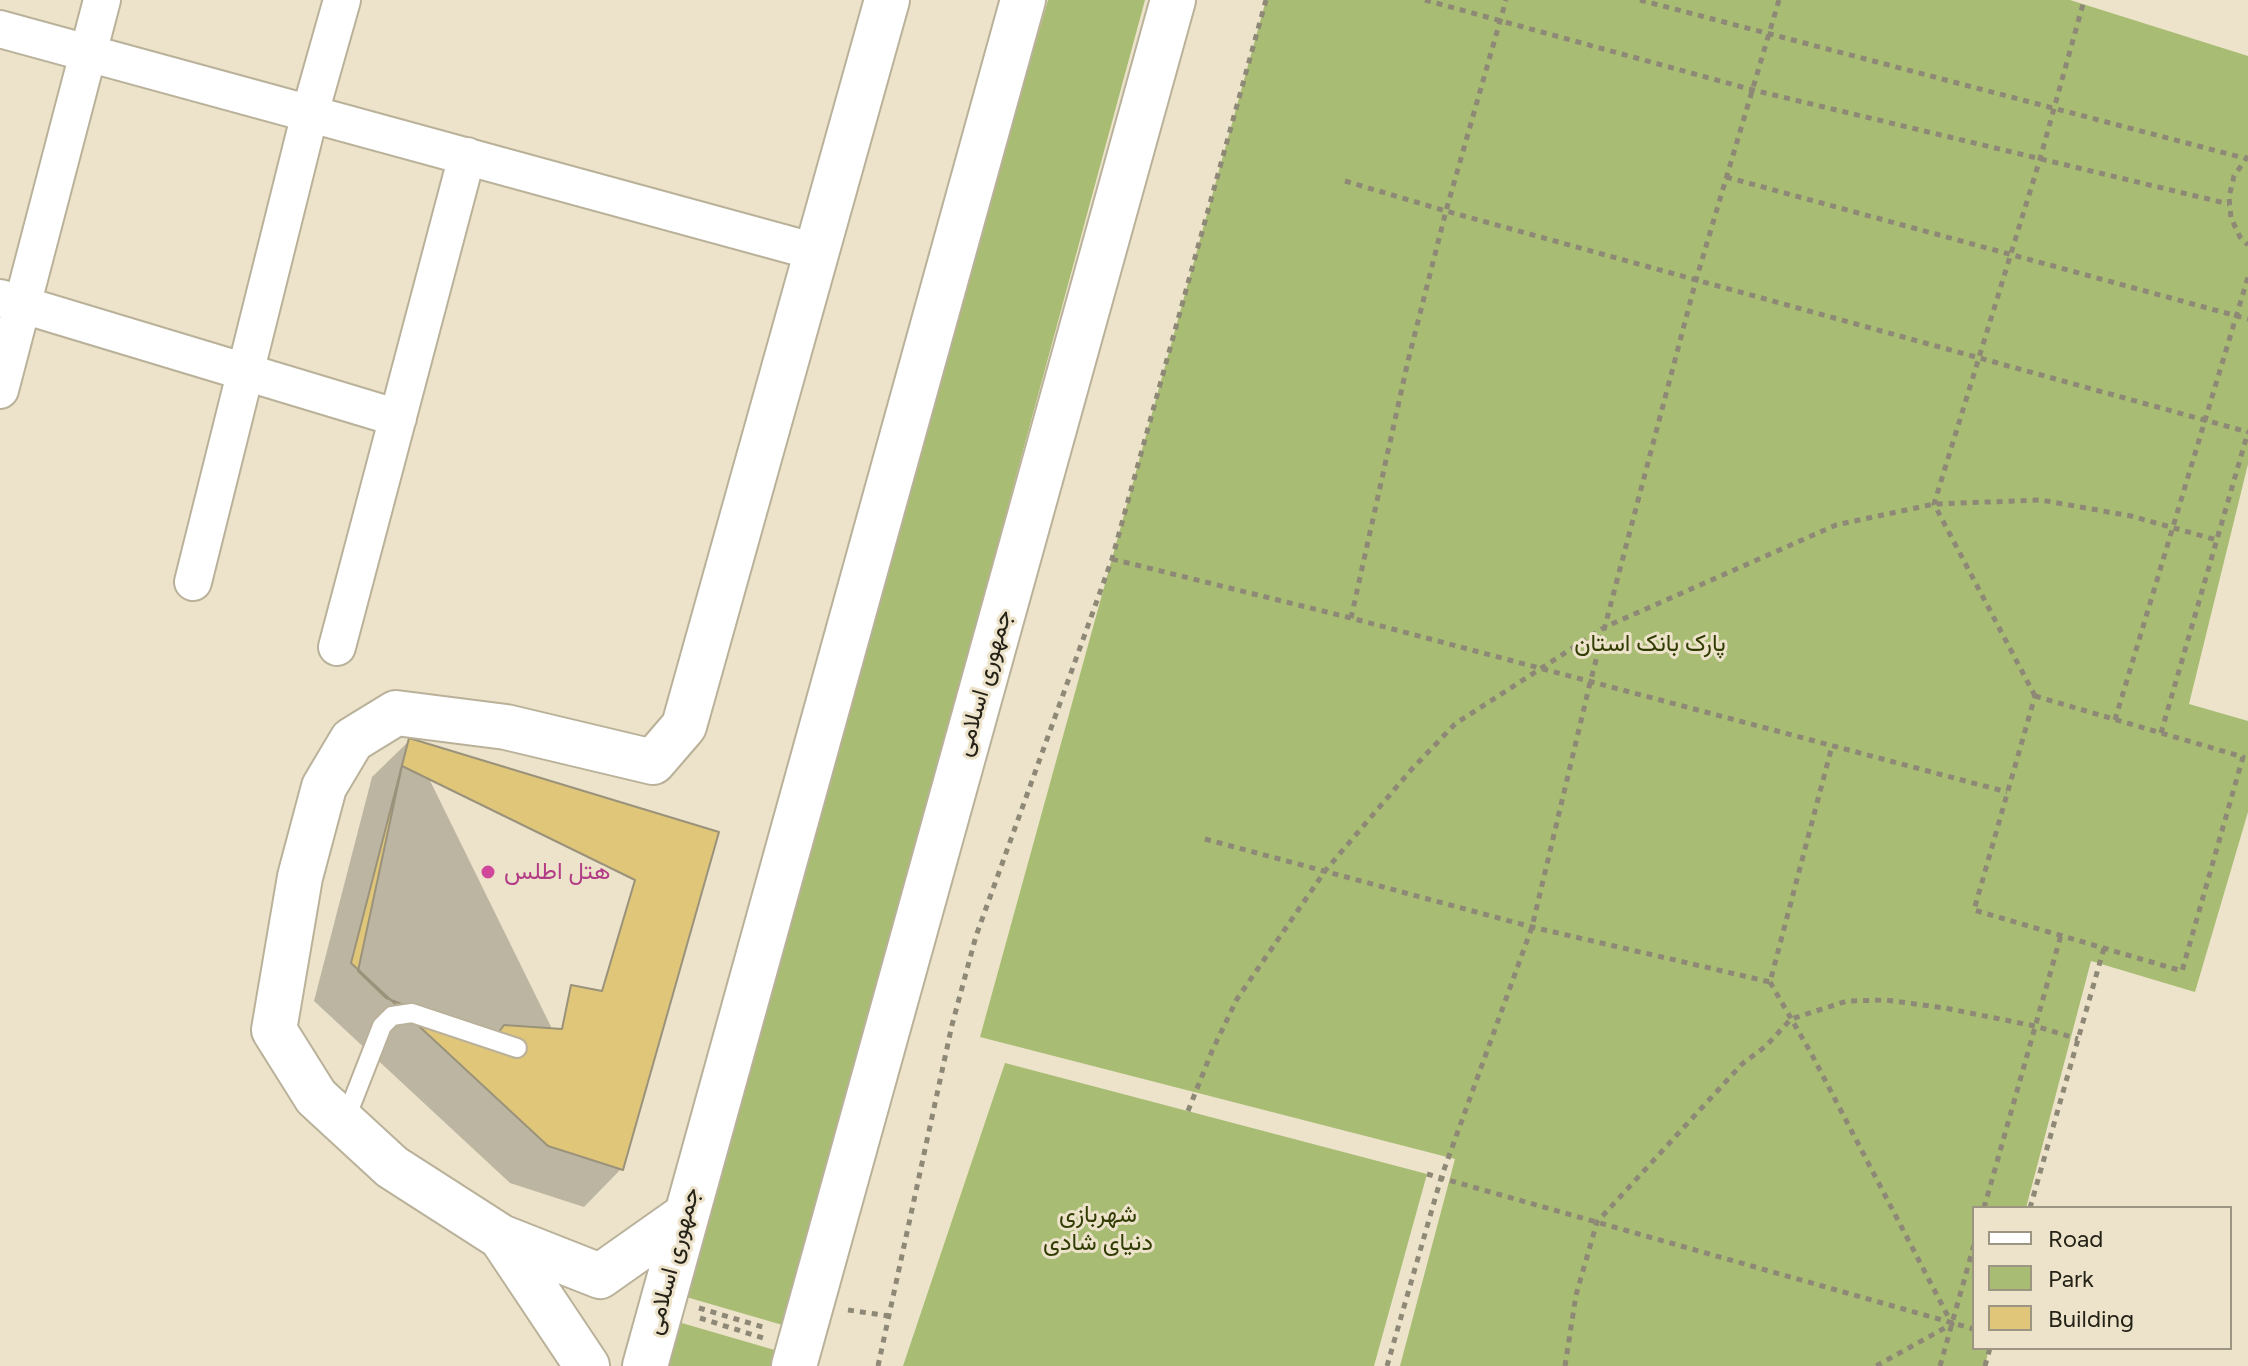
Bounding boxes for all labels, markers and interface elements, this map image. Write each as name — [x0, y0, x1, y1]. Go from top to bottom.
street label: جمهوری اسلامی — [949, 606, 1019, 760]
park label: پارک بانک استان — [1574, 630, 1726, 658]
place label: هتل اطلس — [504, 858, 610, 886]
marker: هتل اطلس — [479, 863, 497, 881]
street label: جمهوری اسلامی — [640, 1184, 706, 1338]
park label: شهربازی دنیای شادی — [1043, 1201, 1153, 1257]
legend — [1972, 1206, 2232, 1350]
text: Road — [2048, 1224, 2103, 1253]
text: Park — [2048, 1264, 2094, 1293]
text: Building — [2048, 1304, 2134, 1333]

